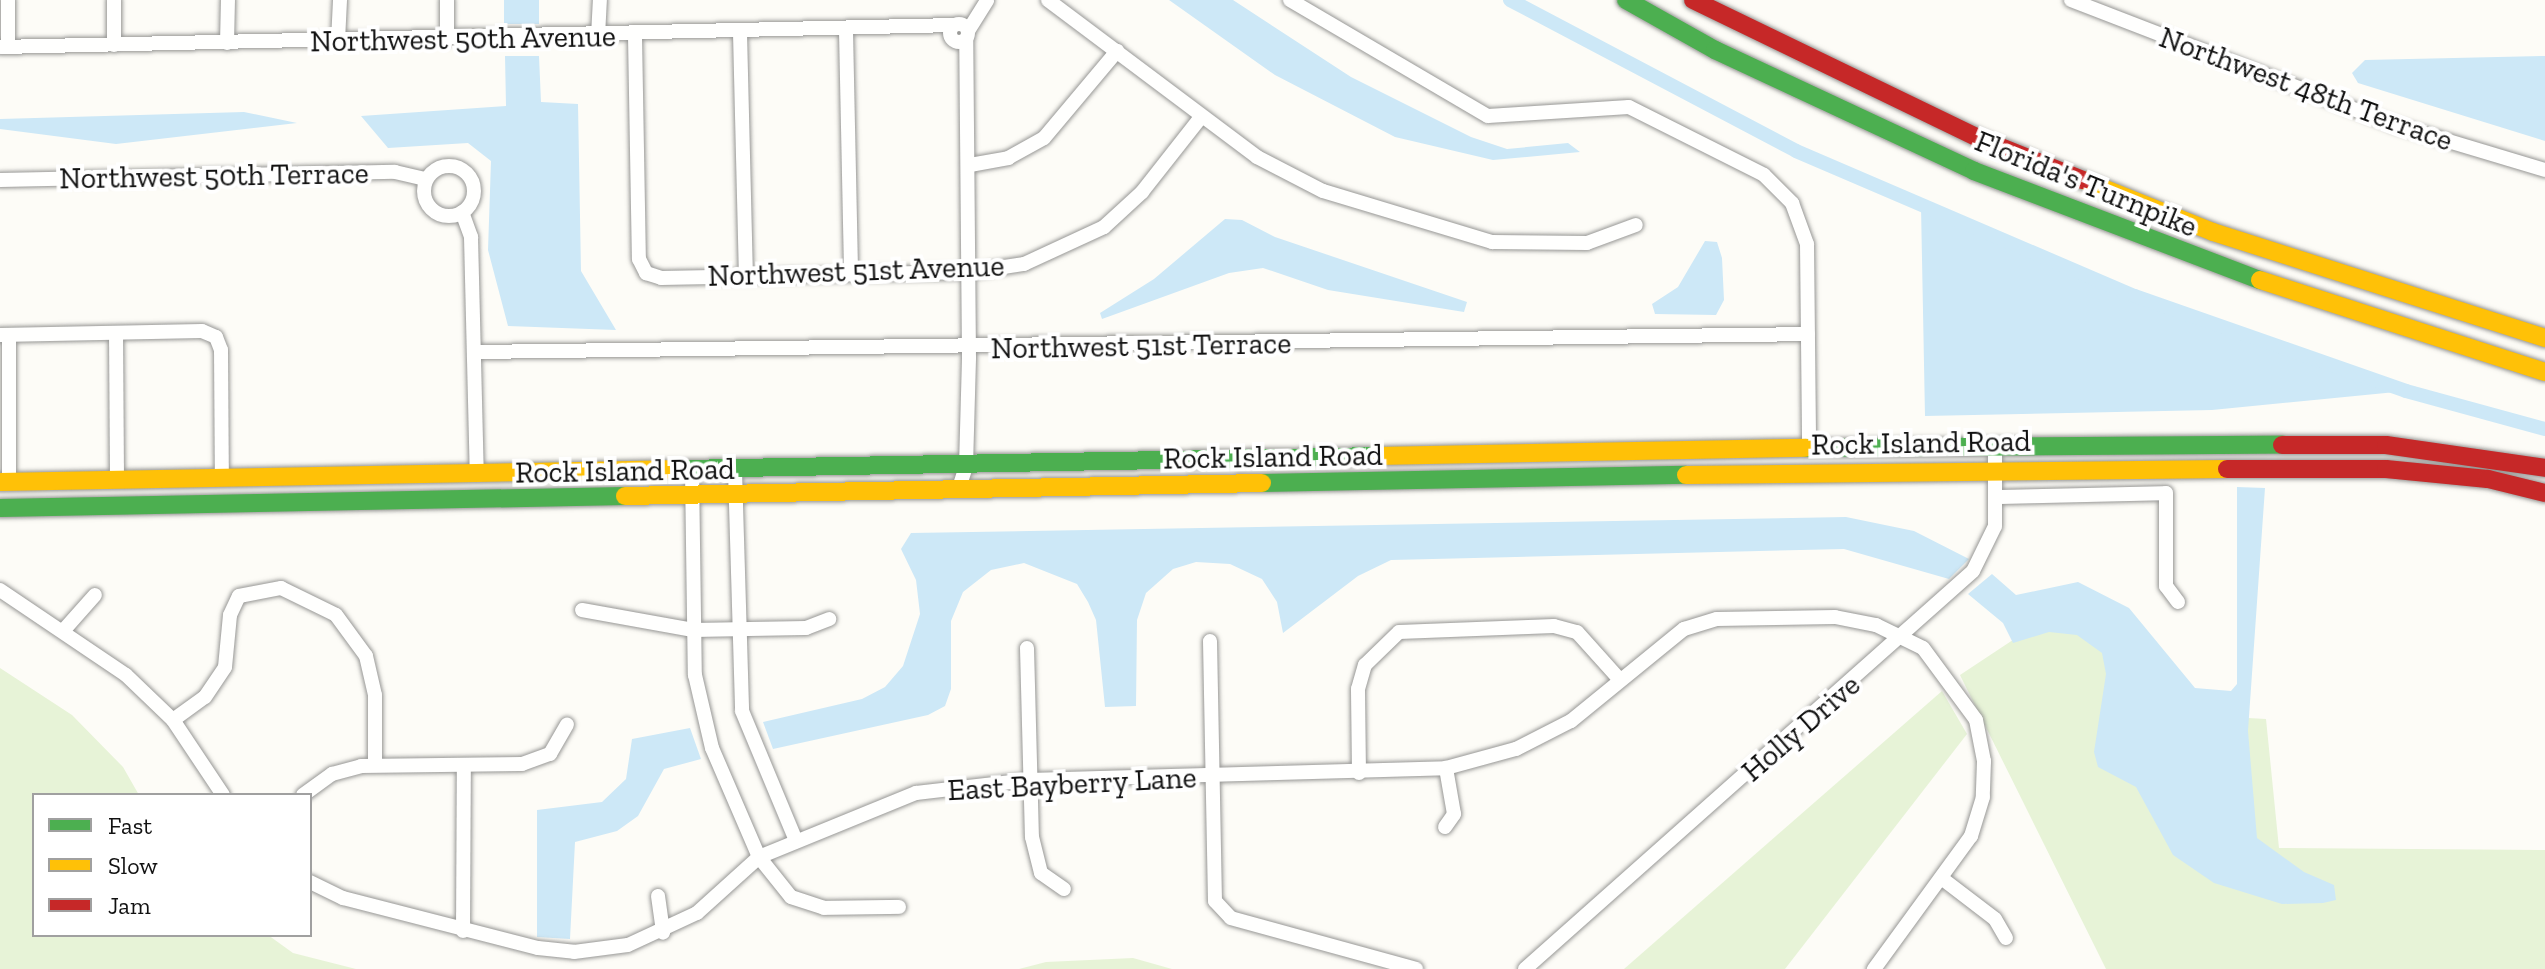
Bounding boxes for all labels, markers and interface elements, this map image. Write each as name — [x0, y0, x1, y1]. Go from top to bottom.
street label: Northwest 50th Avenue — [309, 18, 617, 60]
street label: Northwest 48th Terrace — [2154, 19, 2458, 159]
street label: Florida's Turnpike — [1970, 123, 2202, 245]
street label: Northwest 50th Terrace — [58, 155, 370, 197]
street label: Northwest 51st Avenue — [707, 248, 1005, 294]
street label: Northwest 51st Terrace — [990, 325, 1292, 367]
street label: Rock Island Road — [1811, 423, 2031, 463]
street label: Rock Island Road — [1163, 437, 1383, 477]
street label: Rock Island Road — [515, 451, 735, 491]
street label: Holly Drive — [1734, 667, 1868, 789]
street label: East Bayberry Lane — [946, 759, 1198, 809]
legend — [32, 793, 312, 937]
text: Fast — [108, 811, 152, 840]
text: Slow — [108, 851, 158, 880]
text: Jam — [108, 891, 151, 920]

